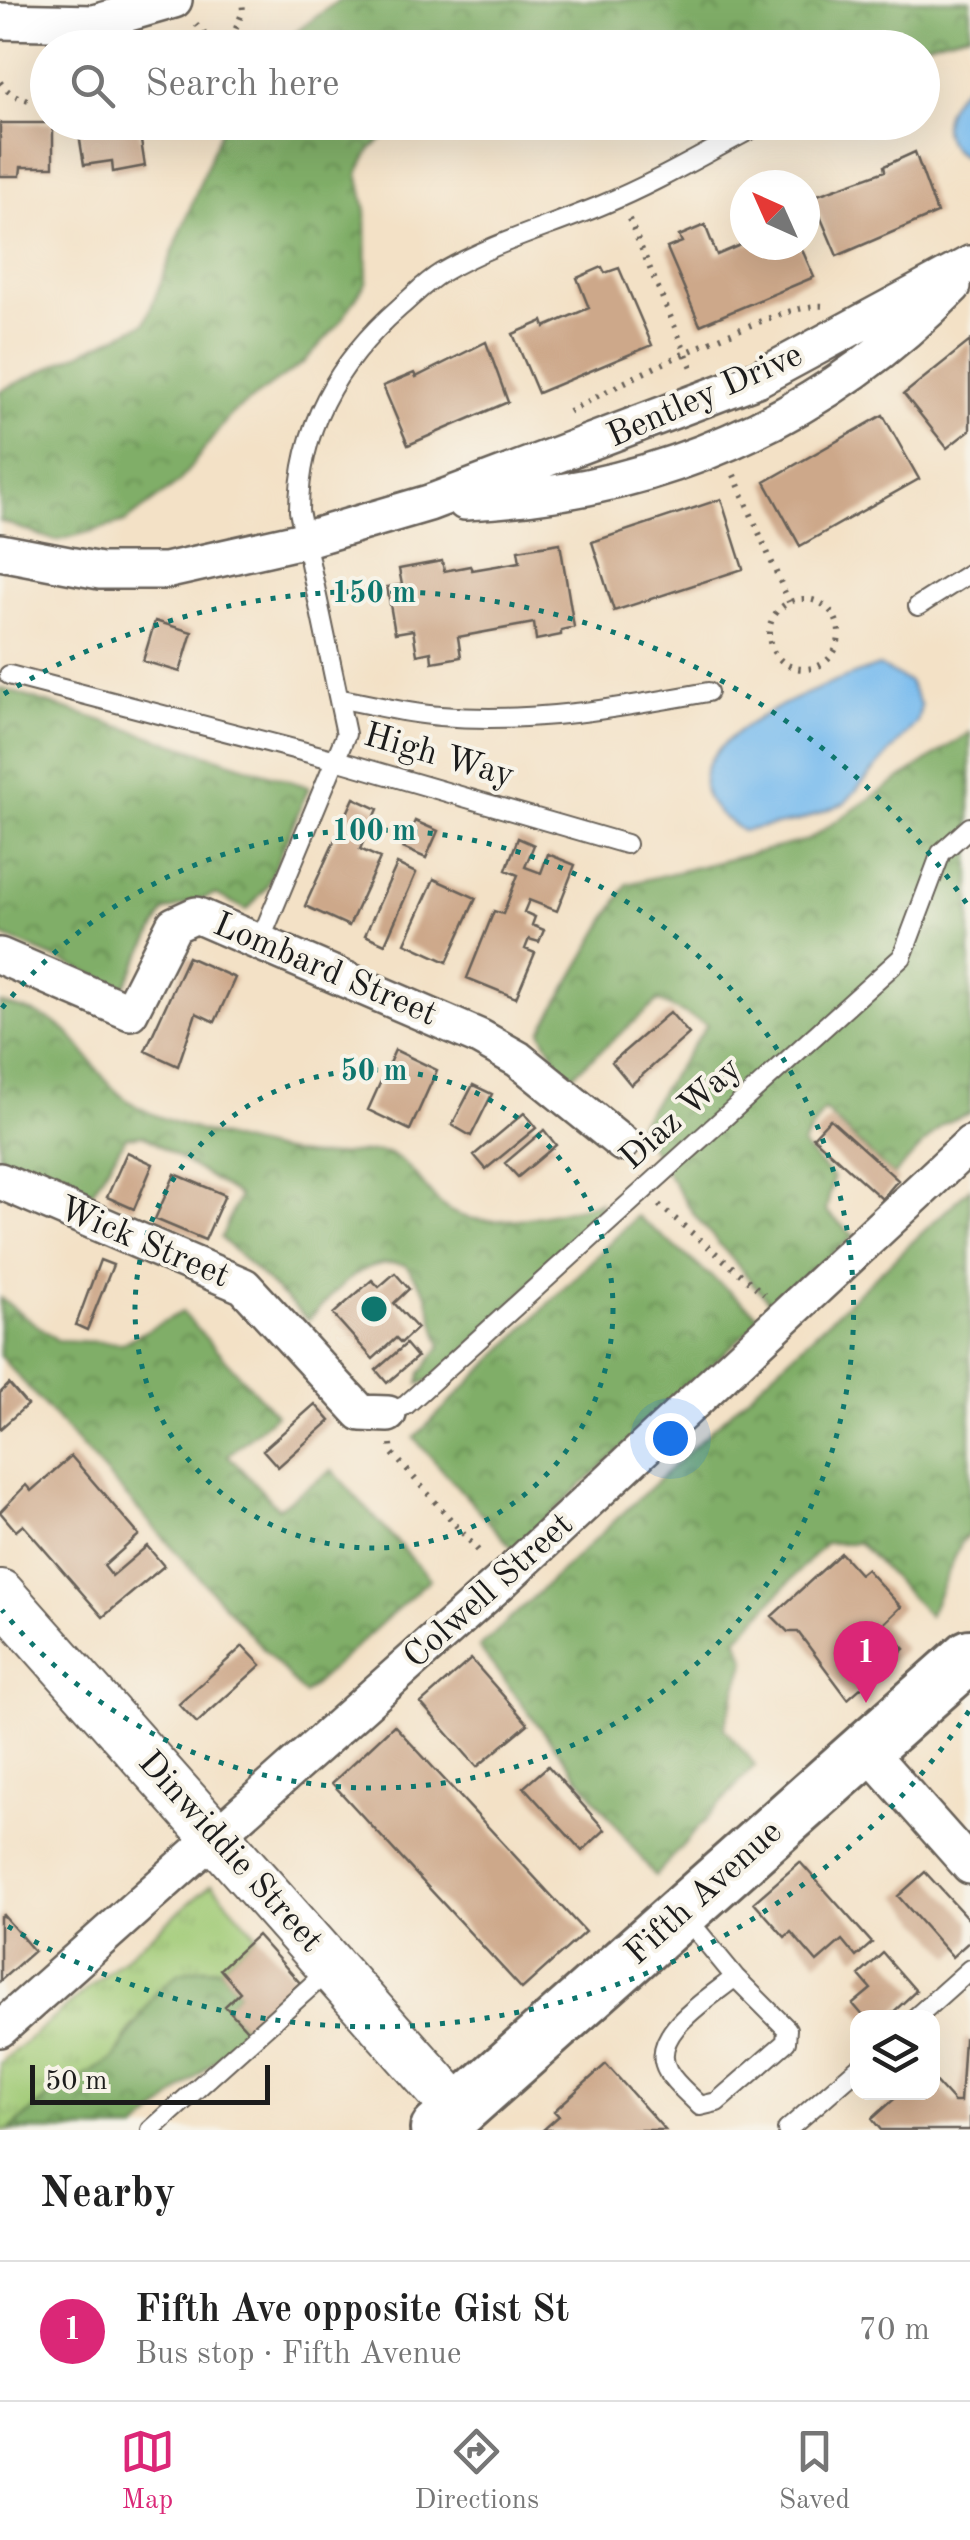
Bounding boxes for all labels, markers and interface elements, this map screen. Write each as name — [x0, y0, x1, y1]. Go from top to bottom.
search box — [30, 30, 940, 140]
icon: search — [65, 58, 120, 113]
text: Search here — [145, 66, 340, 104]
north arrow — [730, 170, 820, 260]
street label: Bentley Drive — [602, 337, 808, 455]
text: 150 m — [332, 579, 416, 609]
street label: High Way — [360, 718, 518, 794]
text: 100 m — [332, 817, 416, 847]
street label: Lombard Street — [208, 907, 442, 1033]
street label: Diaz Way — [614, 1051, 748, 1177]
text: 50 m — [340, 1057, 408, 1087]
street label: Wick Street — [54, 1191, 234, 1295]
centre of rings — [356, 1291, 392, 1327]
your location — [645, 1413, 696, 1464]
street label: Colwell Street — [398, 1507, 580, 1675]
pin: 1 — [834, 1620, 898, 1703]
street label: Dinwiddie Street — [131, 1745, 329, 1959]
street label: Fifth Avenue — [619, 1814, 789, 1972]
map controls — [850, 2010, 940, 2100]
button: layers — [850, 2010, 940, 2100]
scale bar — [30, 2060, 270, 2104]
text: 50 m — [45, 2068, 108, 2096]
text: Nearby — [40, 2174, 176, 2216]
text: Fifth Ave opposite Gist St — [135, 2292, 569, 2330]
text: 1 — [63, 2315, 82, 2347]
text: 70 m — [859, 2315, 930, 2347]
text: Bus stop · Fifth Avenue — [135, 2339, 461, 2371]
tab: Map — [120, 2424, 175, 2519]
tab: Directions — [415, 2424, 539, 2519]
tab: Saved — [779, 2424, 850, 2519]

